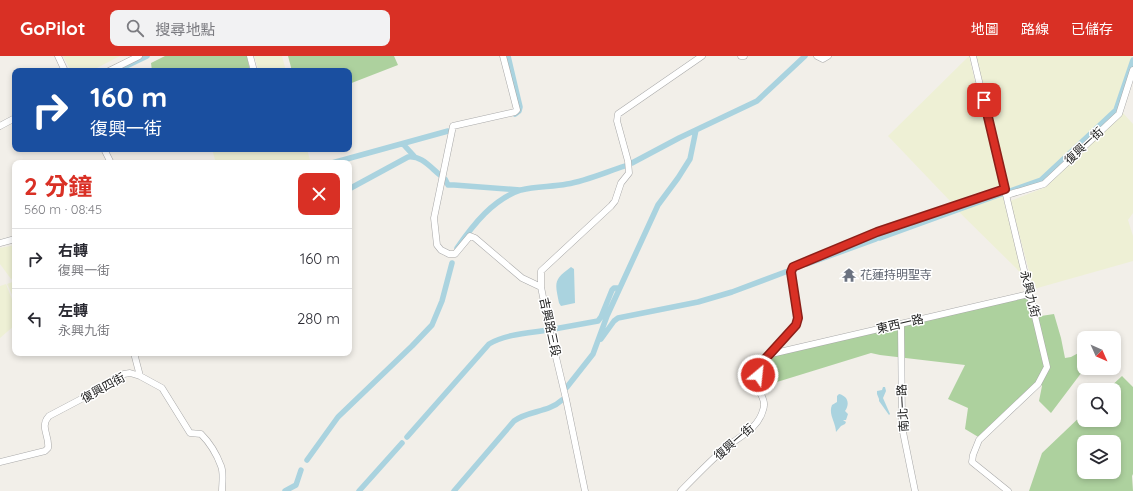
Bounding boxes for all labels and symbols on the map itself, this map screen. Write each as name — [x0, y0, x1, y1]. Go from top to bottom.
pin — [967, 83, 1001, 117]
street label: 復興一街 — [1061, 124, 1106, 167]
temple icon: 花蓮持明聖寺 — [841, 267, 857, 283]
place label: 花蓮持明聖寺 — [860, 267, 932, 282]
street label: 永興九街 — [1017, 269, 1044, 319]
street label: 吉興路三段 — [537, 296, 564, 358]
street label: 東西一路 — [875, 311, 925, 336]
north arrow — [1077, 331, 1121, 375]
position arrow — [737, 354, 779, 396]
street label: 復興四街 — [78, 369, 127, 406]
street label: 南北一路 — [894, 384, 911, 432]
street label: 復興一街 — [711, 420, 757, 463]

